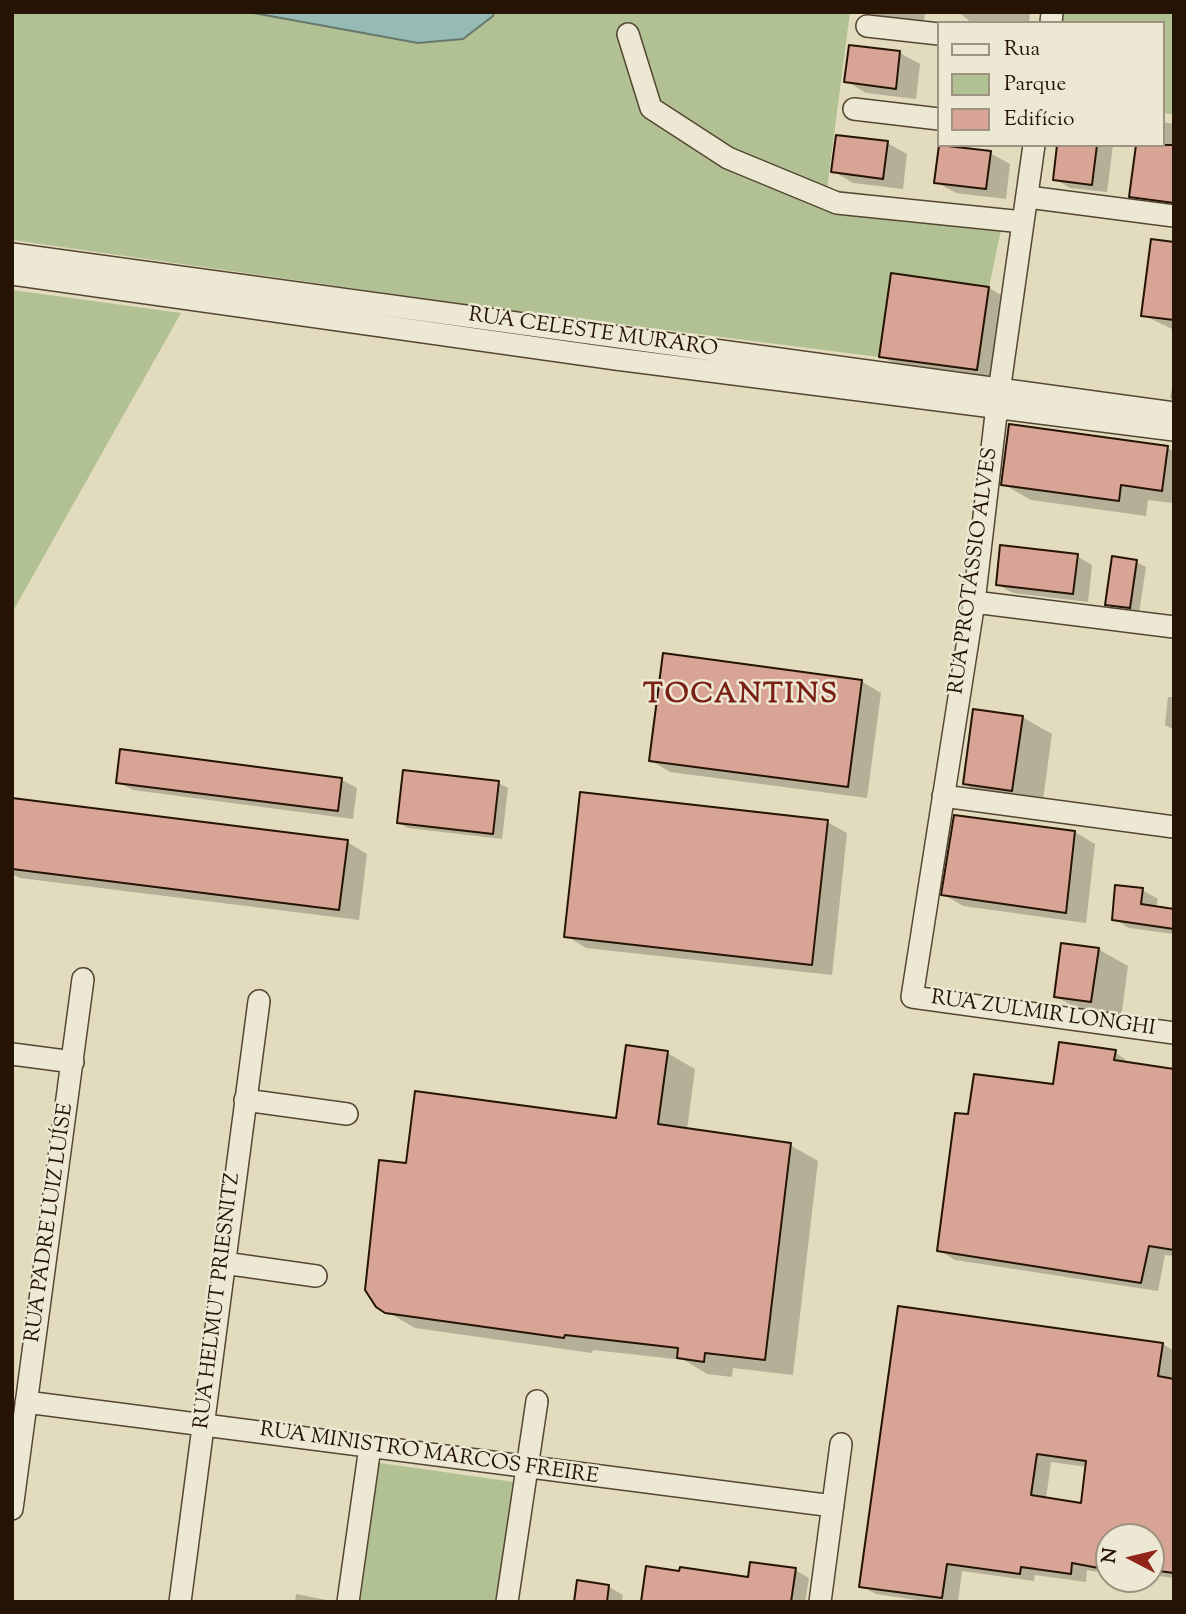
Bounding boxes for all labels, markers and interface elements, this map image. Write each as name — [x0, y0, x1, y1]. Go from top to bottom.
legend — [937, 21, 1165, 147]
text: Rua — [1004, 35, 1040, 65]
text: Parque — [1004, 70, 1066, 100]
text: Edifício — [1004, 105, 1074, 135]
street label: RUA CELESTE MURARO — [467, 304, 719, 364]
street label: RUA PROTÁSSIO ALVES — [945, 446, 1005, 696]
district label: TOCANTINS — [644, 680, 838, 714]
street label: RUA ZULMIR LONGHI — [929, 987, 1157, 1043]
street label: RUA PADRE LUIZ LUÍSE — [22, 1102, 80, 1344]
street label: RUA HELMUT PRIESNITZ — [191, 1172, 247, 1430]
street label: RUA MINISTRO MARCOS FREIRE — [258, 1419, 600, 1491]
north arrow — [1095, 1523, 1165, 1593]
text: N — [1096, 1546, 1125, 1565]

